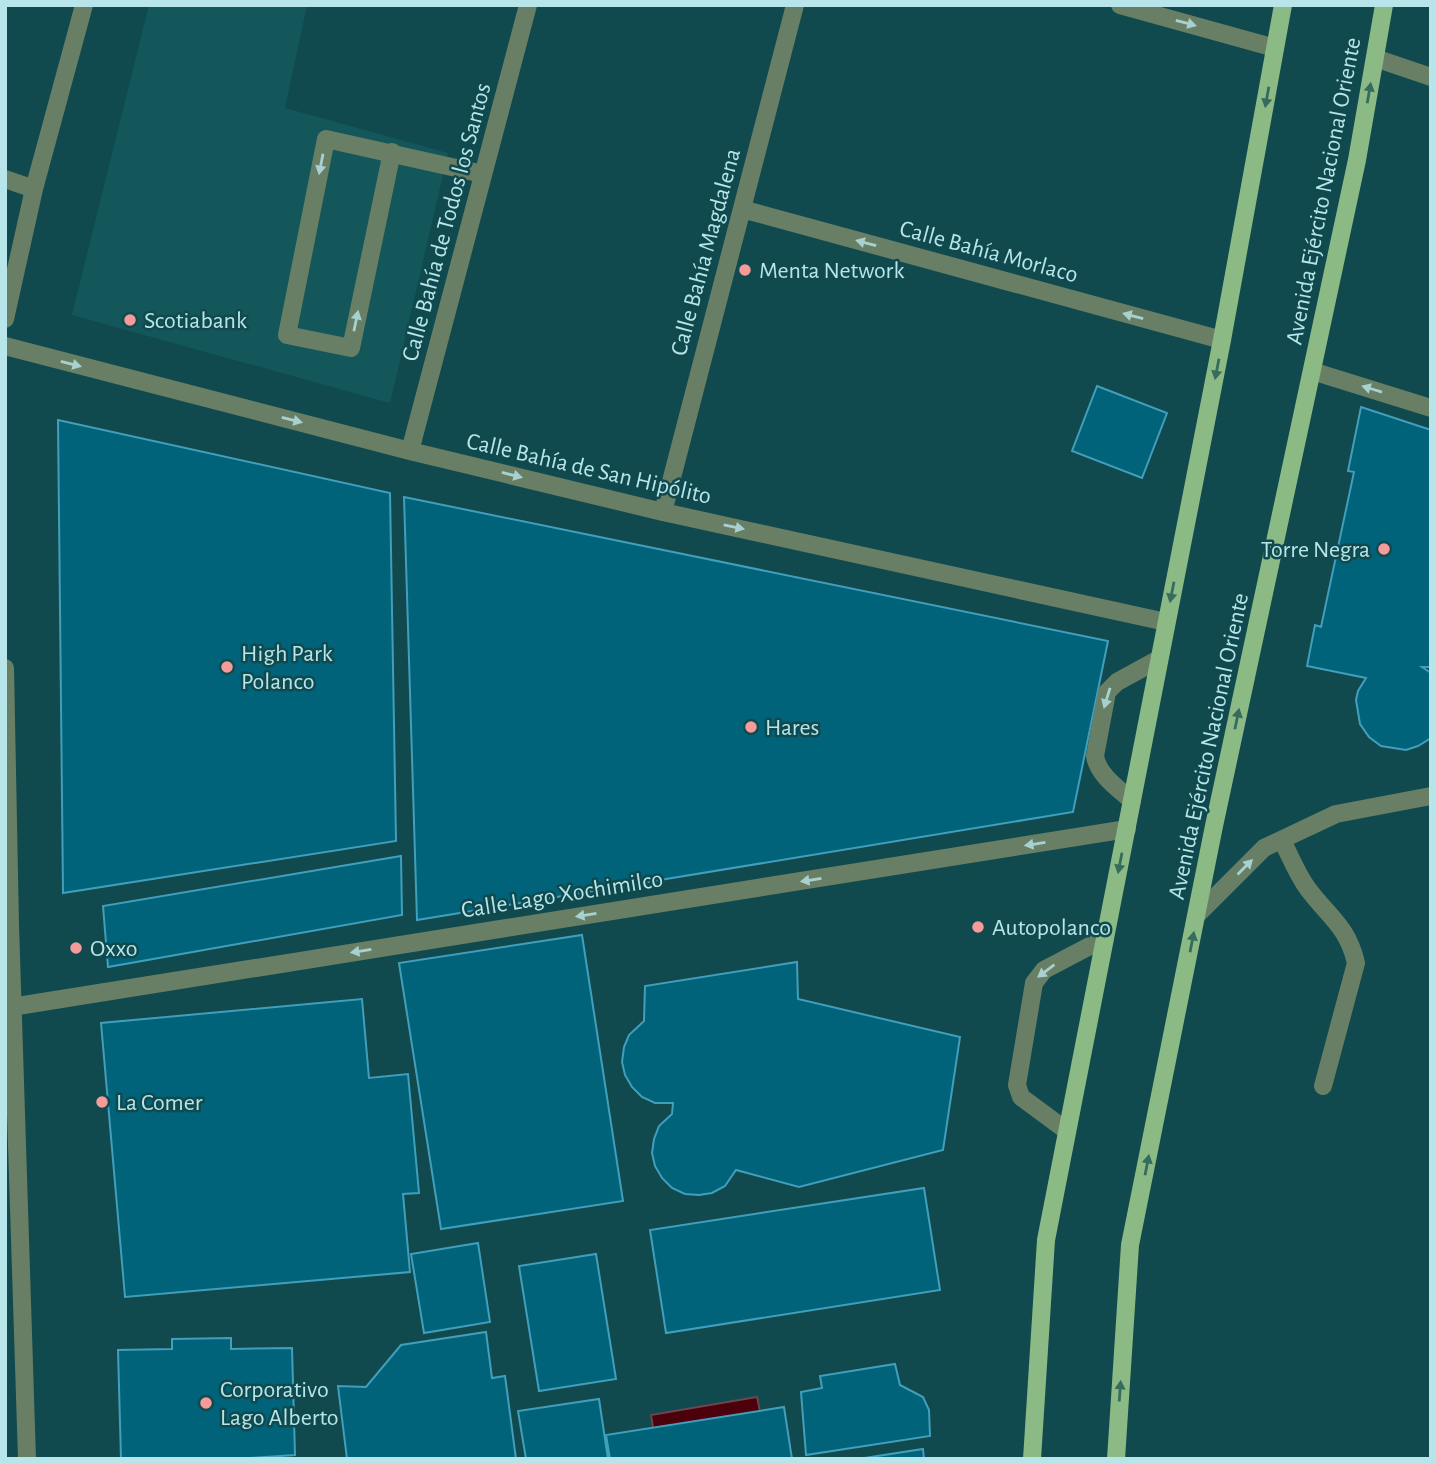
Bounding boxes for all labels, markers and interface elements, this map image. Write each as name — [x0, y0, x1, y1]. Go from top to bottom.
one-way arrow — [1176, 19, 1197, 29]
street label: Avenida Ejército Nacional Oriente — [1282, 36, 1366, 347]
street label: Calle Bahía de Todos los Santos — [398, 81, 496, 364]
one-way arrow — [1364, 82, 1375, 104]
one-way arrow — [1261, 86, 1272, 108]
street label: Calle Bahía Magdalena — [667, 146, 745, 358]
one-way arrow — [315, 153, 326, 175]
street label: Calle Bahía Morlaco — [897, 217, 1081, 287]
one-way arrow — [855, 237, 877, 248]
place label: Menta Network — [759, 259, 904, 283]
marker: Menta Network — [737, 262, 753, 278]
place label: Scotiabank — [144, 309, 247, 333]
one-way arrow — [351, 310, 362, 332]
one-way arrow — [1122, 310, 1144, 321]
marker: Scotiabank — [122, 312, 138, 328]
one-way arrow — [1211, 358, 1222, 380]
one-way arrow — [61, 359, 82, 369]
one-way arrow — [1361, 384, 1382, 394]
one-way arrow — [281, 415, 303, 426]
street label: Calle Bahía de San Hipólito — [464, 429, 713, 509]
one-way arrow — [501, 470, 523, 481]
one-way arrow — [723, 522, 745, 533]
place label: Torre Negra — [1261, 538, 1370, 562]
marker: Torre Negra — [1376, 541, 1392, 557]
one-way arrow — [1166, 581, 1177, 603]
street label: Avenida Ejército Nacional Oriente — [1165, 591, 1253, 901]
place label: High Park Polanco — [241, 642, 333, 694]
marker: High Park Polanco — [219, 659, 235, 675]
one-way arrow — [1102, 688, 1112, 709]
one-way arrow — [1232, 708, 1243, 730]
place label: Hares — [765, 716, 819, 740]
marker: Hares — [743, 719, 759, 735]
one-way arrow — [1024, 839, 1046, 850]
one-way arrow — [1115, 852, 1126, 874]
one-way arrow — [1237, 859, 1253, 875]
street label: Calle Lago Xochimilco — [460, 867, 665, 923]
one-way arrow — [800, 874, 822, 885]
one-way arrow — [575, 910, 597, 921]
place label: Autopolanco — [992, 916, 1111, 940]
marker: Autopolanco — [970, 919, 986, 935]
one-way arrow — [1186, 931, 1197, 953]
place label: Oxxo — [90, 937, 138, 961]
marker: Oxxo — [68, 940, 84, 956]
one-way arrow — [350, 946, 372, 957]
one-way arrow — [1037, 964, 1055, 978]
place label: La Comer — [116, 1091, 203, 1115]
marker: La Comer — [94, 1094, 110, 1110]
one-way arrow — [1141, 1154, 1152, 1176]
place label: Corporativo Lago Alberto — [220, 1378, 339, 1430]
one-way arrow — [1115, 1379, 1126, 1401]
marker: Corporativo Lago Alberto — [198, 1395, 214, 1411]

